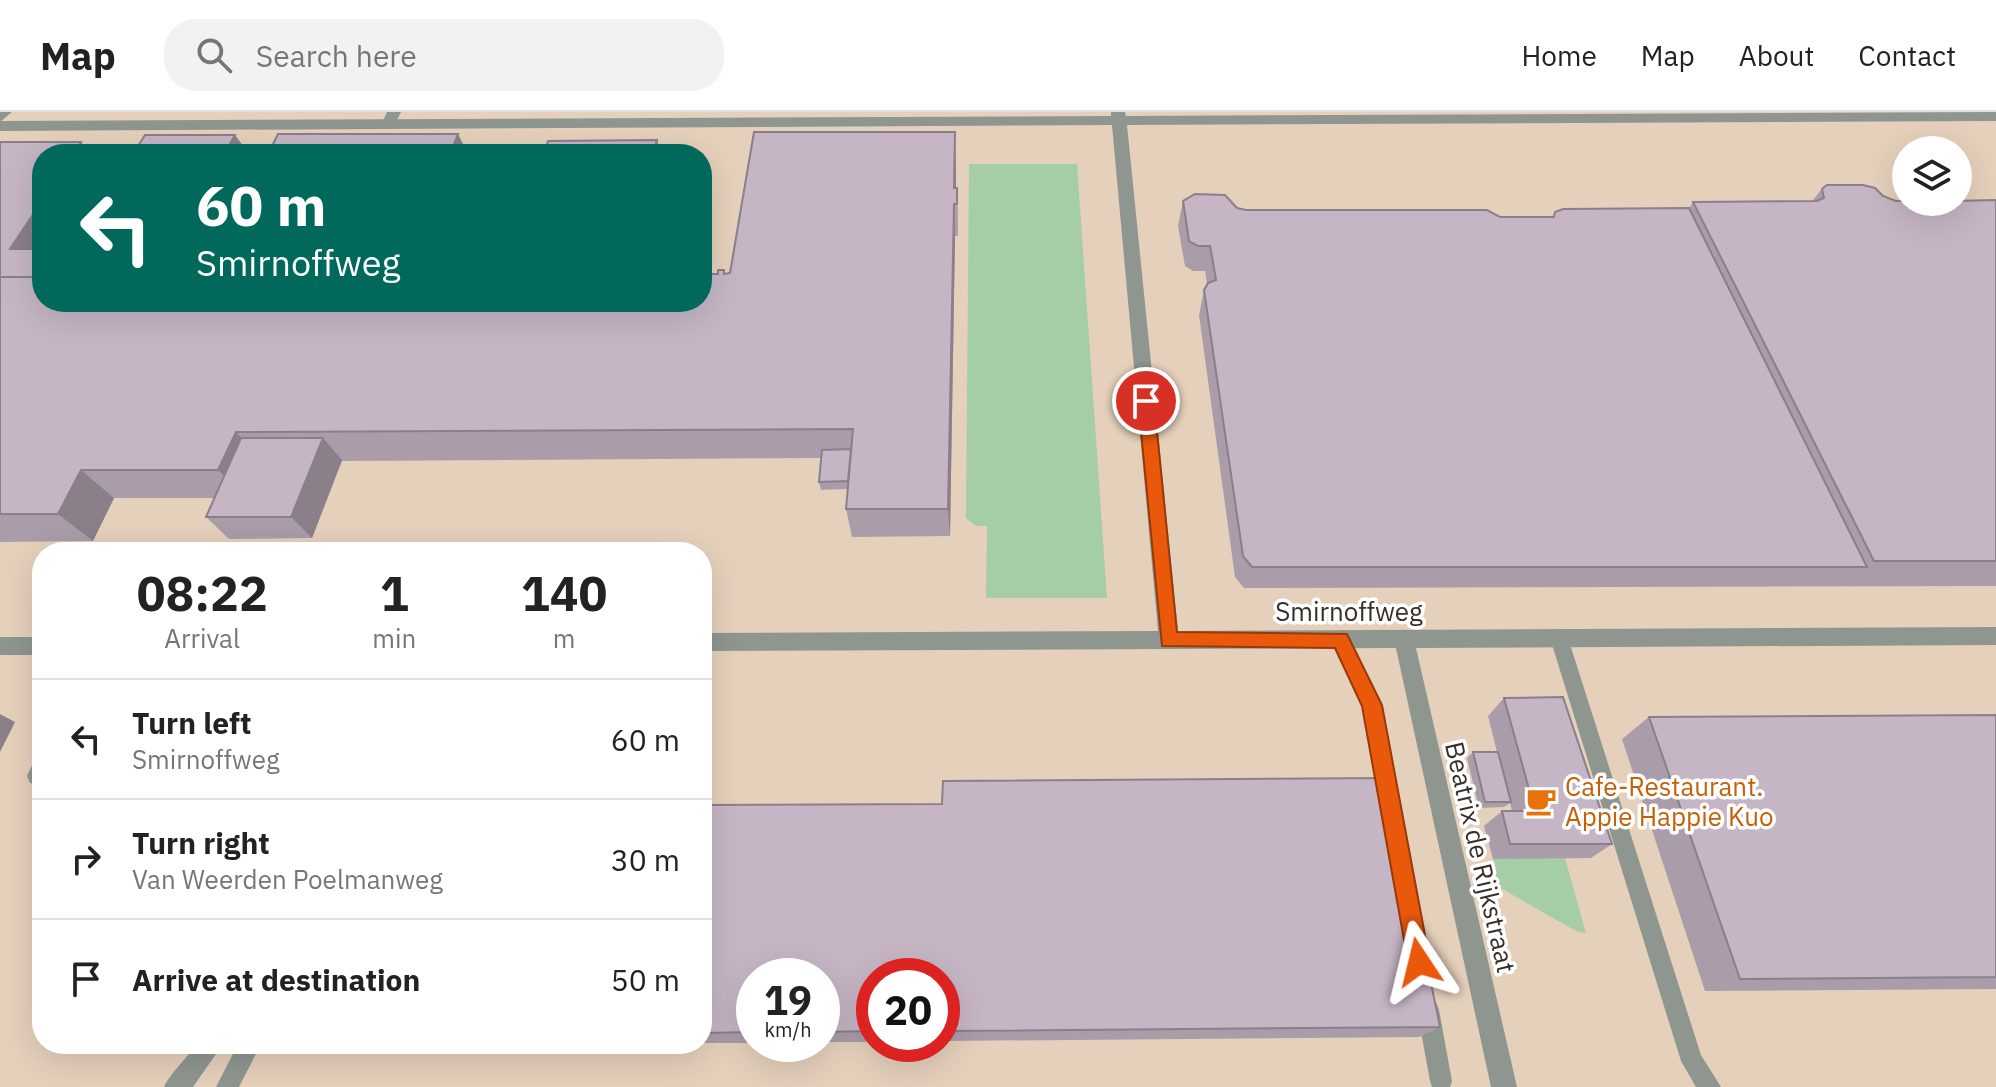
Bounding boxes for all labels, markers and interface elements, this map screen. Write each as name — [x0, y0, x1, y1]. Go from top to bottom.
search box — [164, 19, 724, 91]
text: Map — [40, 31, 116, 80]
icon: search — [192, 33, 236, 77]
text: Search here — [256, 36, 417, 75]
text: Home — [1521, 37, 1597, 74]
text: Map — [1641, 37, 1695, 74]
text: About — [1739, 37, 1814, 74]
text: Contact — [1858, 37, 1956, 74]
map controls — [1892, 136, 1972, 216]
button: layers — [1892, 136, 1972, 216]
text: 60 m — [196, 169, 326, 241]
icon: left — [64, 176, 168, 280]
text: Smirnoffweg — [196, 239, 401, 286]
pin — [1112, 367, 1180, 435]
icon: arrive — [1124, 379, 1168, 423]
text: 08:22 — [137, 562, 268, 624]
text: 1 — [380, 562, 409, 624]
text: 140 — [521, 562, 607, 624]
street label: Smirnoffweg — [1275, 594, 1423, 628]
text: Arrival — [164, 621, 240, 655]
text: min — [372, 621, 416, 655]
text: m — [553, 621, 575, 655]
text: Turn left — [132, 703, 251, 742]
icon: left — [64, 717, 108, 761]
text: 60 m — [611, 720, 680, 759]
street label: Beatrix de Rijkstraat — [1438, 738, 1524, 976]
text: Smirnoffweg — [132, 742, 280, 776]
place label: Cafe-Restaurant. Appie Happie Kuo — [1565, 769, 1774, 833]
cafe icon: Cafe-Restaurant. Appie Happie Kuo — [1524, 784, 1558, 818]
text: Turn right — [132, 823, 270, 862]
icon: right — [64, 837, 108, 881]
text: 30 m — [611, 840, 680, 879]
text: Van Weerden Poelmanweg — [132, 862, 443, 896]
position arrow — [1377, 920, 1461, 1004]
icon: arrive — [64, 957, 108, 1001]
speed limit sign: 20 — [856, 958, 960, 1062]
text: Arrive at destination — [132, 960, 420, 999]
text: 50 m — [611, 960, 680, 999]
text: 19 — [764, 974, 812, 1026]
text: km/h — [764, 1016, 812, 1043]

